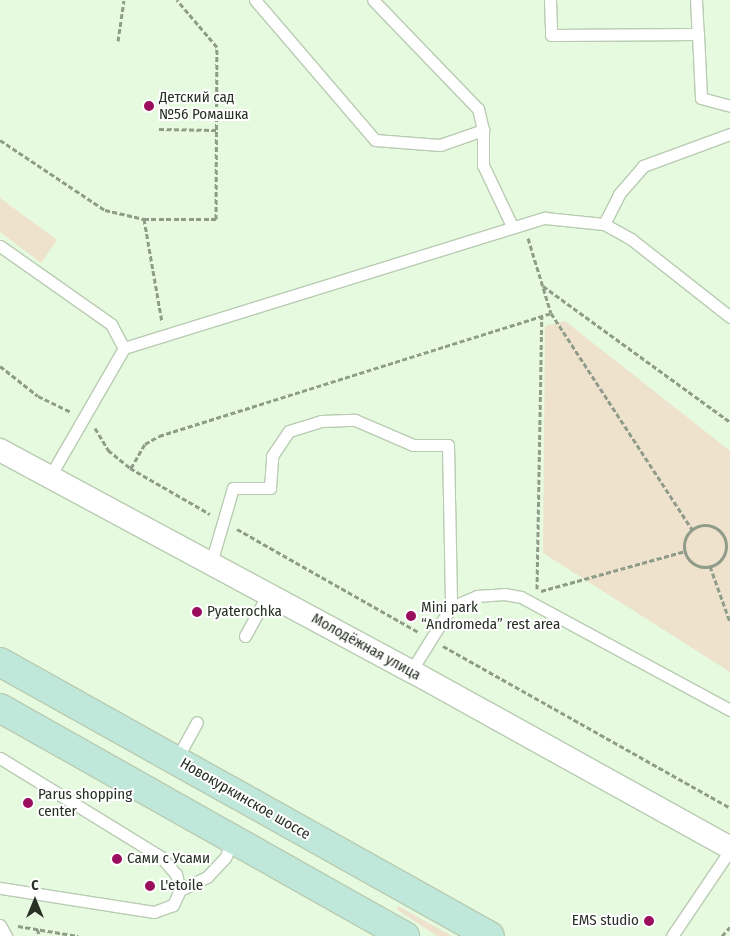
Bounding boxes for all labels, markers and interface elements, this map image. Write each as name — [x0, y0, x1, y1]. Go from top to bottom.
place label: Детский сад №56 Ромашка — [159, 88, 249, 123]
marker: Детский сад №56 Ромашка — [143, 100, 155, 112]
place label: Mini park “Andromeda” rest area — [421, 598, 560, 633]
place label: Pyaterochka — [207, 603, 282, 621]
marker: Pyaterochka — [191, 606, 203, 618]
street label: Молодёжная улица — [308, 610, 424, 684]
marker: Mini park “Andromeda” rest area — [405, 610, 417, 622]
street label: Новокуркинское шоссе — [177, 754, 313, 844]
place label: Parus shopping center — [38, 785, 132, 820]
marker: Parus shopping center — [22, 797, 34, 809]
place label: Сами с Усами — [127, 850, 210, 868]
marker: Сами с Усами — [111, 853, 123, 865]
north arrow — [10, 876, 60, 926]
text: С — [31, 877, 39, 894]
place label: L'etoile — [160, 877, 203, 895]
marker: L'etoile — [144, 880, 156, 892]
place label: EMS studio — [572, 912, 639, 930]
marker: EMS studio — [643, 915, 655, 927]

